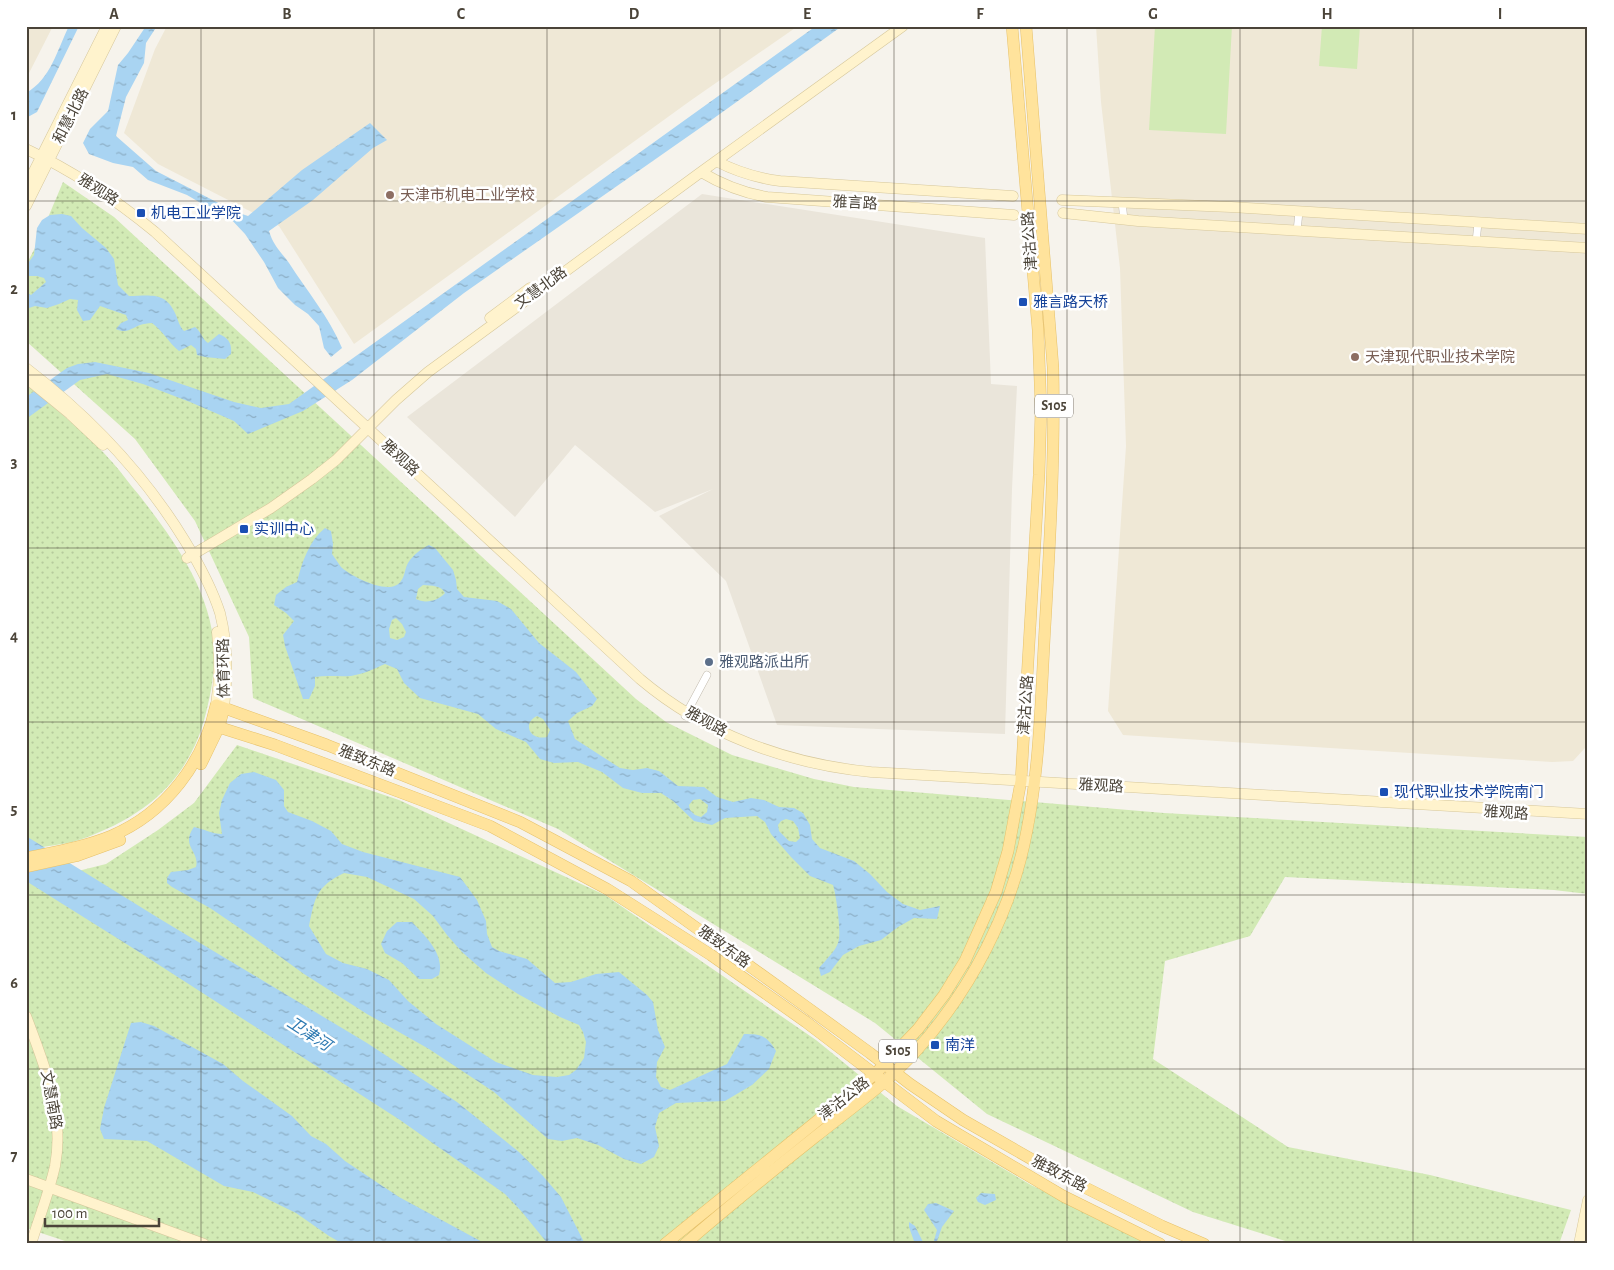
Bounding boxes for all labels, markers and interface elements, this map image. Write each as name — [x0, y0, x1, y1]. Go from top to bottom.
text: A — [109, 6, 119, 22]
text: B — [282, 6, 292, 22]
text: C — [457, 6, 466, 22]
text: D — [629, 6, 640, 22]
text: E — [803, 6, 811, 22]
text: F — [976, 6, 984, 22]
text: G — [1148, 6, 1158, 22]
text: H — [1321, 6, 1333, 22]
text: I — [1498, 6, 1502, 22]
street label: 和慧北路 — [49, 85, 91, 146]
text: 1 — [11, 107, 17, 123]
street label: 雅观路 — [75, 171, 122, 209]
place label: 天津市机电工业学校 — [400, 186, 535, 203]
marker: 天津市机电工业学校 — [384, 189, 396, 201]
street label: 雅言路 — [832, 193, 878, 212]
place label: 机电工业学院 — [151, 205, 241, 221]
marker: 机电工业学院 — [135, 207, 147, 219]
street label: 津沽公路 — [1019, 211, 1040, 272]
street label: 文慧北路 — [511, 263, 570, 312]
text: 2 — [10, 281, 18, 297]
place label: 雅言路天桥 — [1033, 294, 1108, 310]
marker: 雅言路天桥 — [1017, 296, 1029, 308]
place label: 天津现代职业技术学院 — [1365, 348, 1515, 365]
marker: 天津现代职业技术学院 — [1349, 351, 1361, 363]
road number: S105 — [1035, 394, 1073, 418]
street label: 雅观路 — [378, 436, 422, 479]
text: 3 — [11, 454, 18, 470]
place label: 实训中心 — [254, 521, 314, 537]
marker: 实训中心 — [238, 523, 250, 535]
text: 4 — [10, 628, 18, 644]
street label: 体育环路 — [215, 638, 232, 698]
place label: 雅观路派出所 — [719, 654, 809, 670]
marker: 雅观路派出所 — [703, 656, 715, 668]
street label: 津沽公路 — [1015, 674, 1036, 735]
street label: 雅观路 — [683, 704, 730, 739]
street label: 雅致东路 — [336, 742, 398, 779]
street label: 雅观路 — [1078, 776, 1124, 795]
place label: 现代职业技术学院南门 — [1394, 783, 1544, 800]
marker: 现代职业技术学院南门 — [1378, 786, 1390, 798]
text: 5 — [11, 801, 18, 817]
street label: 雅观路 — [1483, 803, 1529, 822]
street label: 雅致东路 — [695, 922, 753, 971]
text: 6 — [10, 975, 18, 991]
water label: 卫津河 — [285, 1013, 337, 1055]
place label: 南洋 — [945, 1037, 975, 1053]
marker: 南洋 — [929, 1039, 941, 1051]
road number: S105 — [879, 1040, 917, 1062]
street label: 文慧南路 — [38, 1069, 65, 1131]
street label: 津沽公路 — [815, 1074, 872, 1123]
text: 7 — [11, 1148, 18, 1164]
street label: 雅致东路 — [1029, 1152, 1089, 1195]
scale bar — [45, 1195, 159, 1227]
text: 100 m — [52, 1206, 87, 1221]

